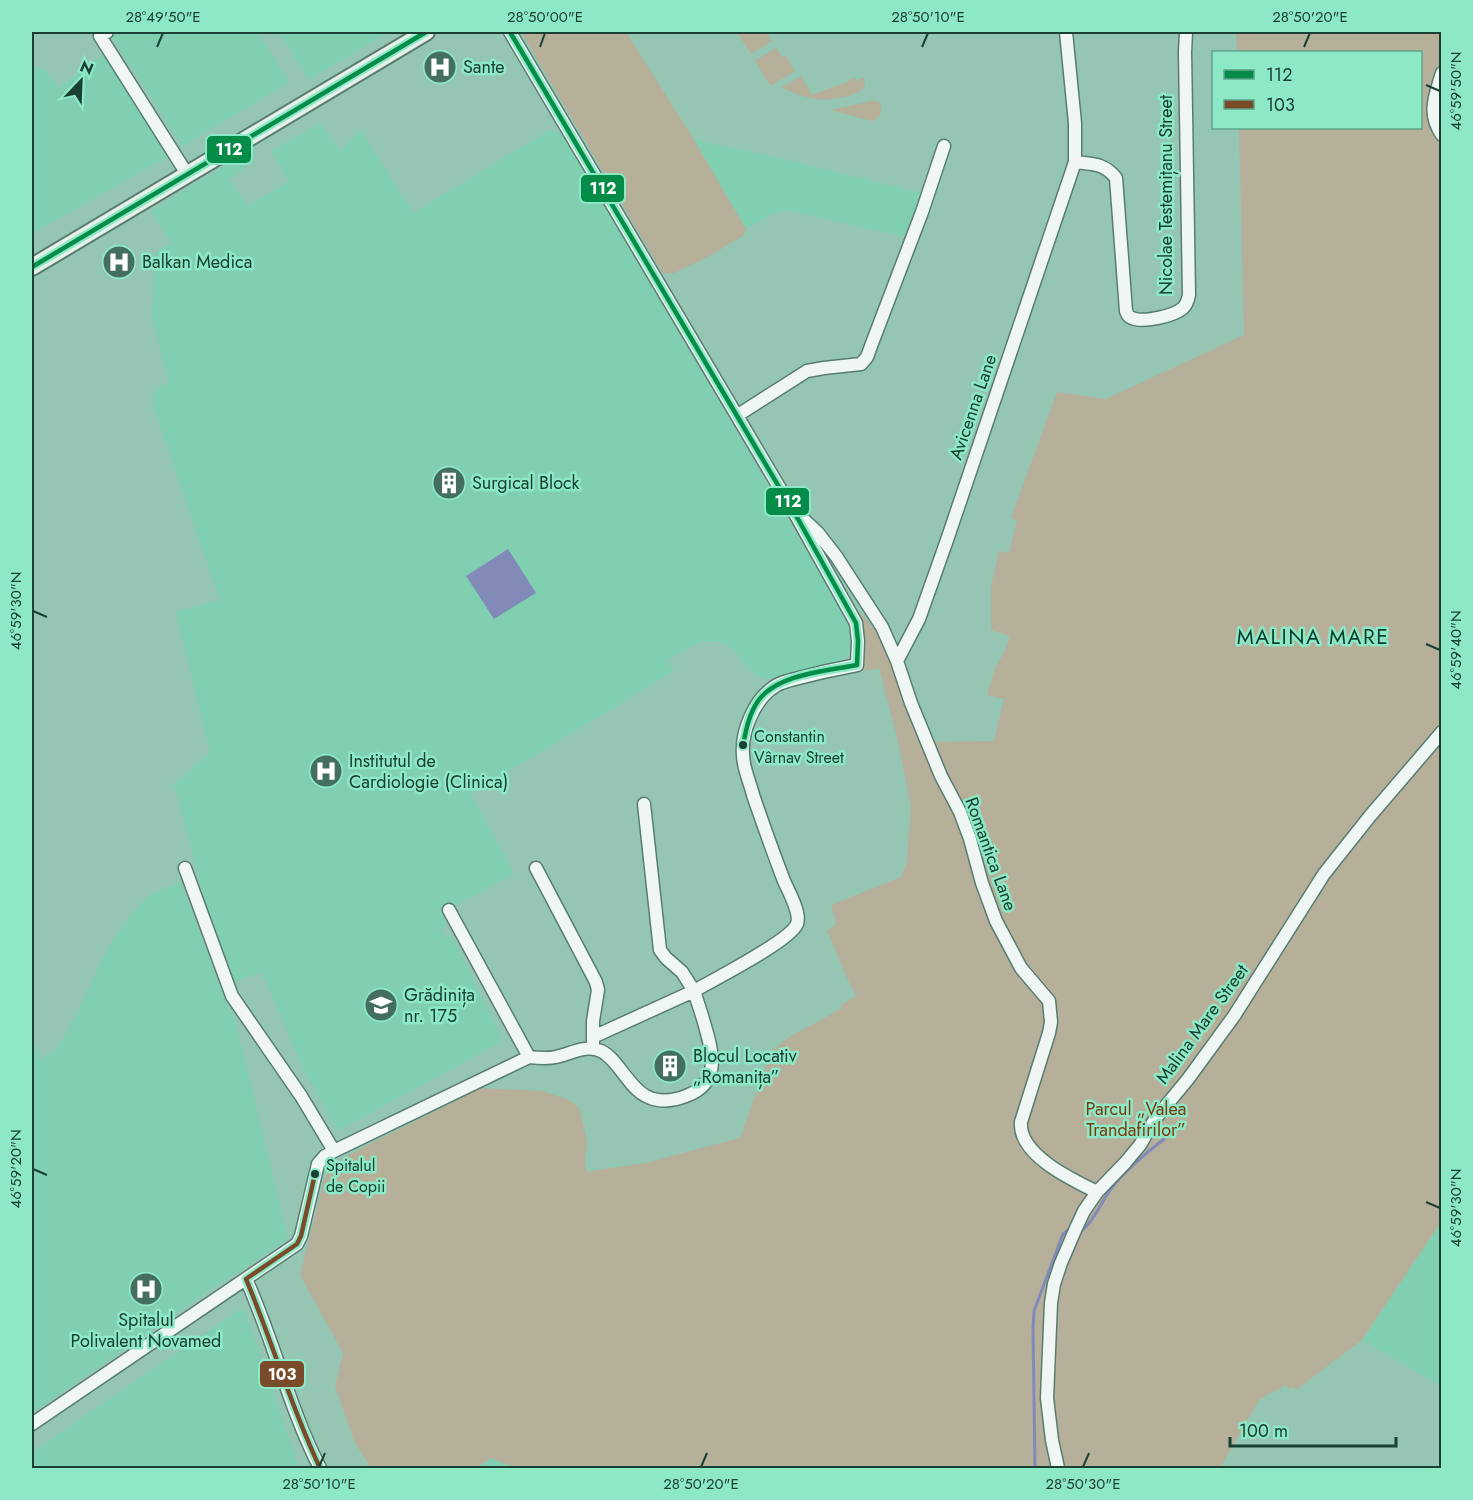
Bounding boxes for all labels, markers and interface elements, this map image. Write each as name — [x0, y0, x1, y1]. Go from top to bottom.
text: 28°49'50"E — [125, 6, 201, 28]
text: 28°50'00"E — [507, 6, 583, 28]
text: 28°50'10"E — [891, 6, 965, 28]
text: 28°50'20"E — [1272, 6, 1348, 28]
hospital icon: Sante — [422, 49, 458, 85]
north arrow — [51, 51, 111, 111]
legend — [1212, 51, 1422, 129]
text: 46°59'50"N — [1445, 52, 1467, 131]
place label: Sante — [463, 54, 505, 80]
text: N — [76, 55, 97, 81]
text: 112 — [1266, 62, 1292, 88]
text: 103 — [1266, 92, 1295, 118]
street label: Nicolae Testemițanu Street — [1153, 94, 1179, 295]
line badge: 112 — [206, 135, 252, 164]
text: 112 — [216, 138, 242, 161]
line badge: 112 — [580, 174, 625, 203]
text: 112 — [590, 177, 616, 200]
hospital icon: Balkan Medica — [101, 244, 137, 280]
place label: Balkan Medica — [142, 249, 252, 275]
street label: Avicenna Lane — [943, 351, 1003, 463]
building icon: Surgical Block — [431, 465, 467, 501]
place label: Surgical Block — [472, 470, 580, 496]
line badge: 112 — [765, 487, 810, 516]
text: 112 — [775, 490, 801, 513]
text: 46°59'30"N — [5, 572, 27, 650]
text: 46°59'40"N — [1445, 610, 1467, 690]
district label: MALINA MARE — [1237, 622, 1389, 652]
place label: Constantin Vârnav Street — [754, 725, 844, 769]
marker: Constantin Vârnav Street — [737, 739, 749, 751]
place label: Institutul de Cardiologie (Clinica) — [349, 748, 508, 795]
hospital icon: Institutul de Cardiologie (Clinica) — [308, 753, 344, 789]
street label: Romantica Lane — [958, 794, 1024, 914]
street label: Malina Mare Street — [1150, 958, 1255, 1089]
place label: Grădinița nr. 175 — [404, 982, 475, 1029]
school or university icon: Grădinița nr. 175 — [363, 987, 399, 1023]
place label: Blocul Locativ „Romanița” — [693, 1043, 797, 1090]
building icon: Blocul Locativ „Romanița” — [652, 1048, 688, 1084]
park label: Parcul „Valea Trandafirilor” — [1086, 1096, 1186, 1143]
text: 46°59'20"N — [5, 1129, 27, 1209]
place label: Spitalul de Copii — [326, 1154, 385, 1198]
marker: Spitalul de Copii — [309, 1168, 321, 1180]
text: 46°59'30"N — [1445, 1169, 1467, 1247]
hospital icon: Spitalul Polivalent Novamed — [128, 1271, 164, 1307]
place label: Spitalul Polivalent Novamed — [71, 1307, 221, 1354]
line badge: 103 — [259, 1360, 305, 1388]
text: 103 — [268, 1363, 296, 1386]
scale bar — [1230, 1410, 1396, 1448]
text: 100 m — [1239, 1418, 1288, 1444]
text: 28°50'10"E — [282, 1473, 356, 1495]
text: 28°50'20"E — [663, 1473, 739, 1495]
text: 28°50'30"E — [1045, 1473, 1121, 1495]

